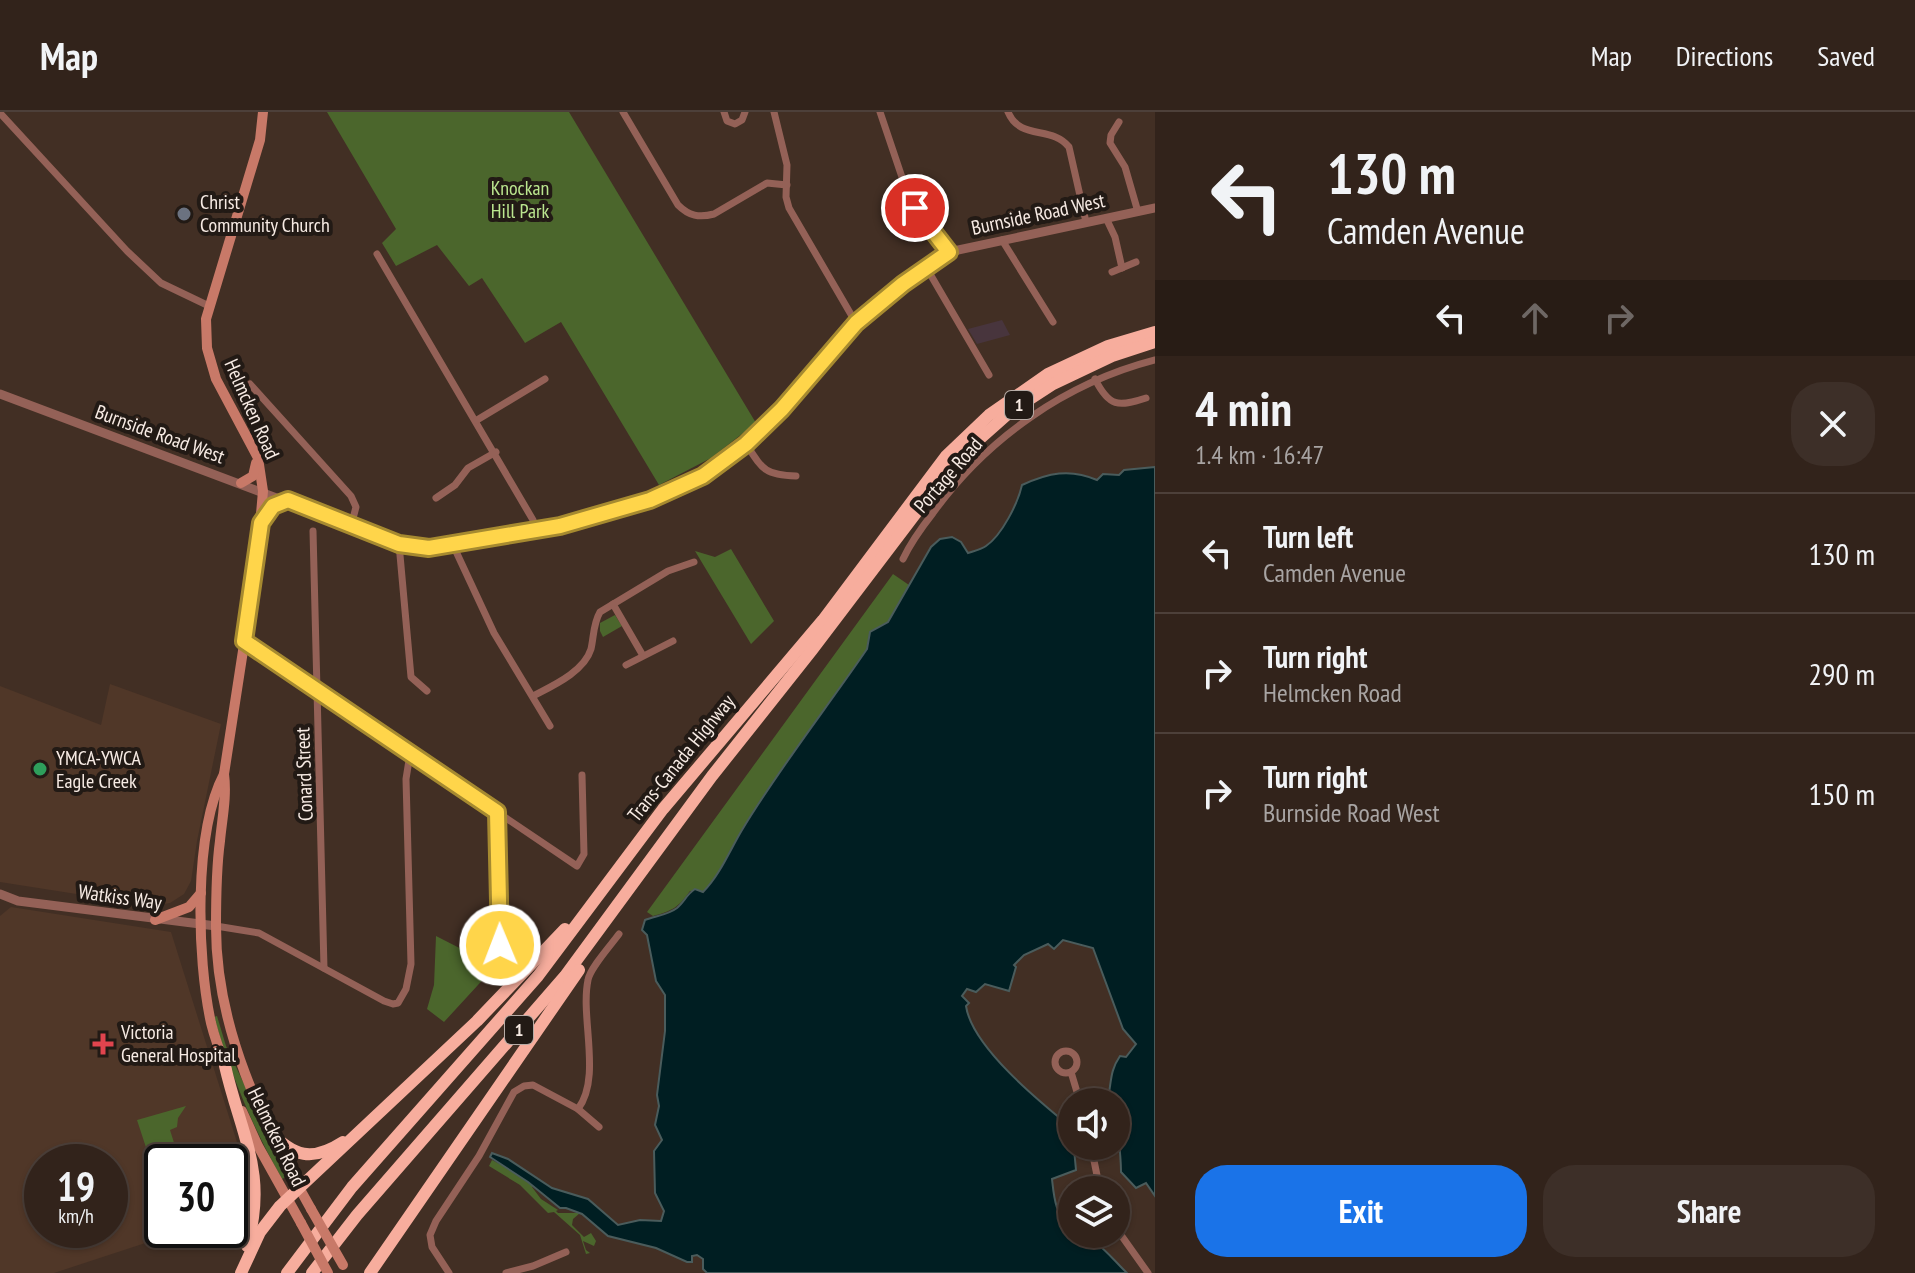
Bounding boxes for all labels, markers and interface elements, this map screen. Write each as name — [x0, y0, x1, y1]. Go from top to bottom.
text: Map — [40, 31, 98, 80]
text: Map — [1591, 37, 1632, 74]
text: Directions — [1676, 37, 1773, 74]
text: Saved — [1817, 37, 1875, 74]
text: 130 m — [1327, 137, 1456, 209]
icon: left — [1195, 144, 1299, 248]
pin — [881, 174, 949, 242]
park label: Knockan Hill Park — [491, 175, 549, 224]
icon: arrive — [893, 186, 937, 230]
street label: Burnside Road West — [969, 187, 1108, 241]
place label: Christ Community Church — [200, 189, 330, 238]
marker: Christ Community Church — [175, 205, 193, 223]
text: Camden Avenue — [1327, 207, 1525, 254]
icon: left — [1429, 296, 1473, 340]
icon: ahead — [1513, 296, 1557, 340]
icon: right — [1597, 296, 1641, 340]
street label: Helmcken Road — [218, 355, 286, 463]
text: 4 min — [1195, 377, 1292, 439]
button: close — [1791, 382, 1875, 466]
road number: 1 — [1005, 391, 1033, 419]
street label: Burnside Road West — [92, 399, 229, 470]
street label: Portage Road — [908, 432, 988, 518]
text: 1.4 km · 16:47 — [1195, 438, 1324, 471]
text: Turn left — [1263, 517, 1353, 556]
icon: left — [1195, 531, 1239, 575]
text: 130 m — [1809, 534, 1875, 573]
text: Camden Avenue — [1263, 556, 1406, 589]
text: Turn right — [1263, 637, 1367, 676]
icon: right — [1195, 651, 1239, 695]
text: 290 m — [1809, 654, 1875, 693]
text: Helmcken Road — [1263, 676, 1402, 709]
street label: Trans-Canada Highway — [622, 689, 741, 827]
street label: Conard Street — [289, 726, 319, 821]
place label: YMCA-YWCA Eagle Creek — [56, 745, 142, 794]
text: Turn right — [1263, 757, 1367, 796]
marker: YMCA-YWCA Eagle Creek — [31, 760, 49, 778]
icon: right — [1195, 771, 1239, 815]
text: 150 m — [1809, 774, 1875, 813]
text: Burnside Road West — [1263, 796, 1440, 829]
street label: Watkiss Way — [77, 878, 164, 916]
position arrow — [458, 903, 542, 987]
road number: 1 — [505, 1016, 533, 1044]
place label: Victoria General Hospital — [120, 1019, 236, 1068]
marker: Victoria General Hospital — [92, 1033, 114, 1055]
street label: Helmcken Road — [242, 1083, 312, 1191]
map controls — [1058, 1088, 1130, 1248]
button: sound — [1058, 1088, 1130, 1160]
speed limit sign: 30 — [144, 1144, 248, 1248]
text: 19 — [57, 1160, 95, 1212]
button: Exit — [1195, 1165, 1527, 1257]
button: Share — [1543, 1165, 1875, 1257]
button: layers — [1058, 1176, 1130, 1248]
text: km/h — [58, 1203, 94, 1229]

